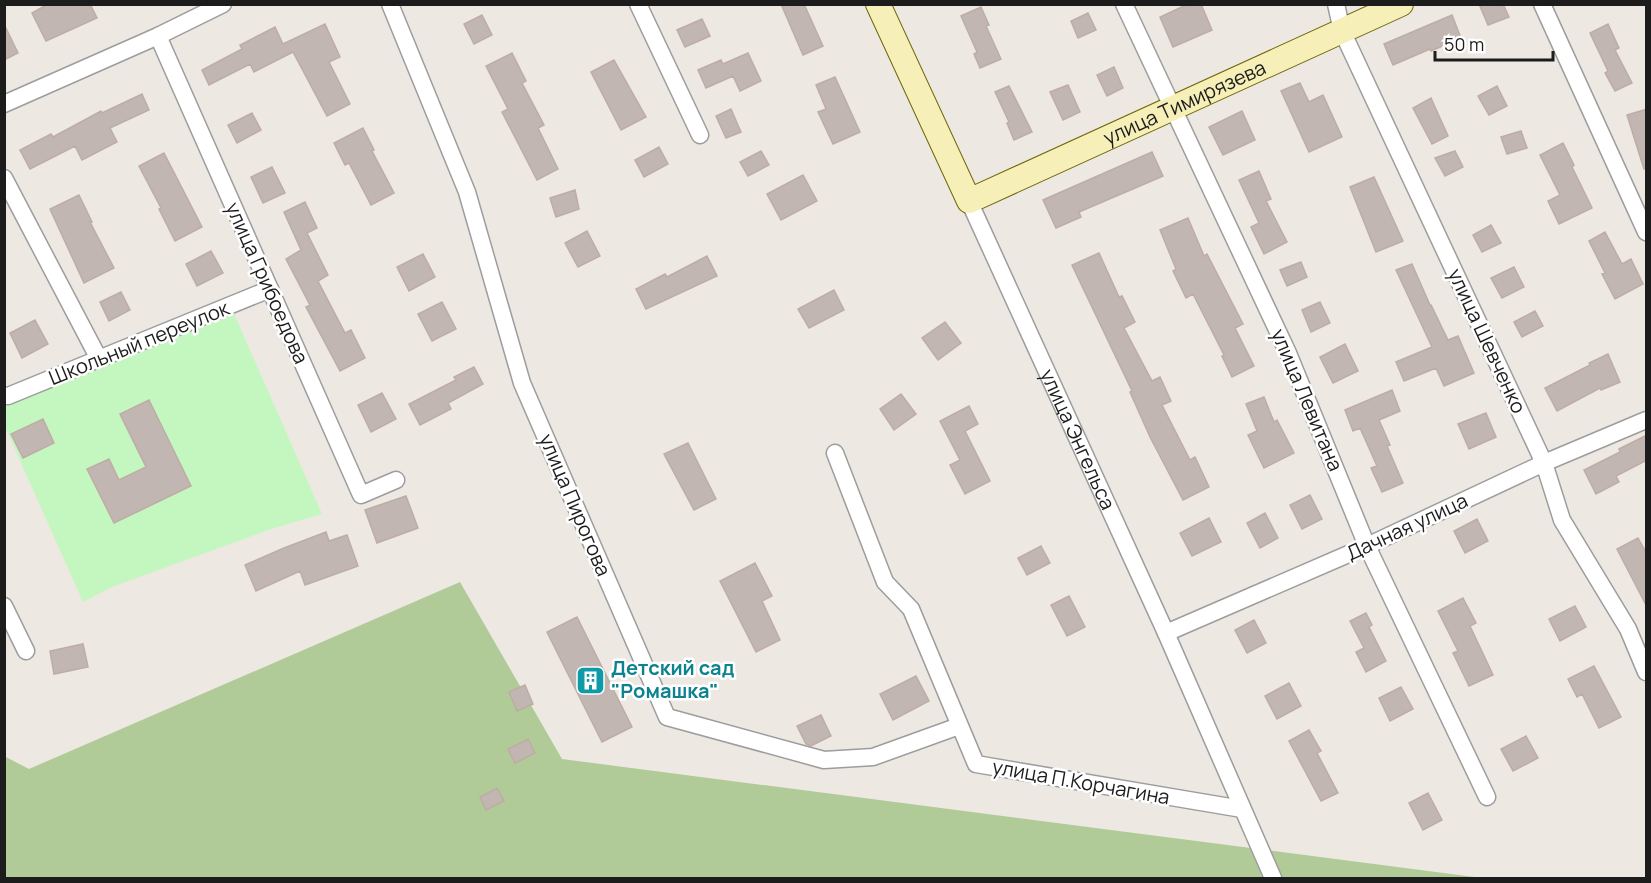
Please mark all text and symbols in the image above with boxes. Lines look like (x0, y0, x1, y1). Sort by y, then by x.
scale bar (1435, 24, 1554, 62)
text: 50 m (1444, 32, 1484, 56)
street label: улица Тимирязева (1099, 53, 1270, 151)
street label: улица Грибоедова (220, 198, 315, 368)
street label: улица Шевченко (1442, 264, 1533, 418)
street label: Школьный переулок (45, 294, 234, 391)
street label: улица Левитана (1265, 325, 1350, 475)
street label: улица Энгельса (1034, 365, 1122, 514)
street label: улица Пирогова (533, 430, 618, 580)
street label: Дачная улица (1342, 487, 1472, 567)
place label: Детский сад "Ромашка" (611, 654, 735, 704)
building icon: Детский сад "Ромашка" (574, 664, 606, 696)
street label: улица П.Корчагина (990, 753, 1172, 810)

